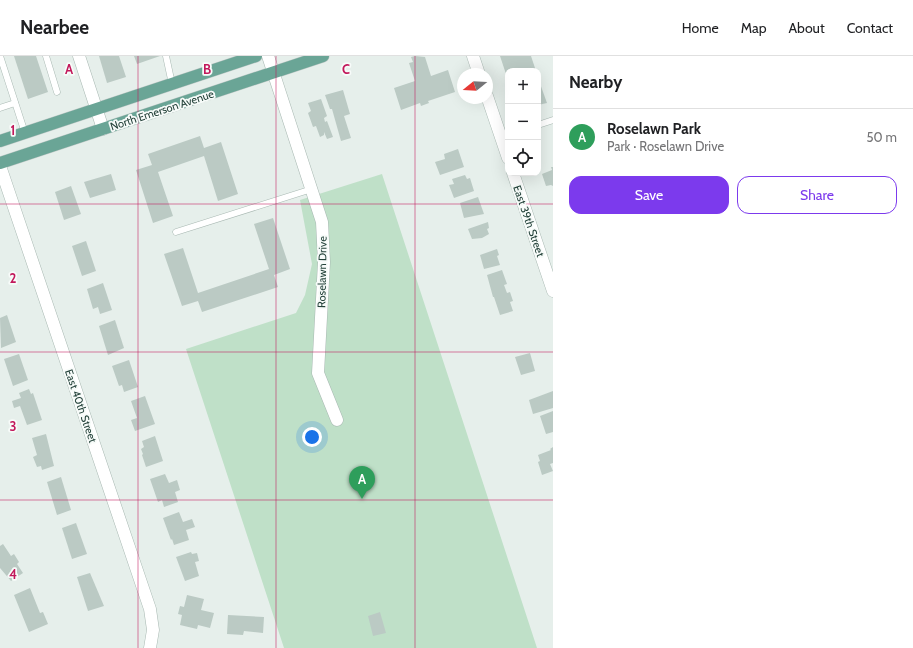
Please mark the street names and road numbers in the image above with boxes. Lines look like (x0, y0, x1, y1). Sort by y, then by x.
street label: North Emerson Avenue (108, 87, 216, 133)
street label: East 39th Street (510, 183, 548, 259)
street label: Roselawn Drive (314, 236, 330, 308)
street label: East 40th Street (62, 368, 100, 445)

